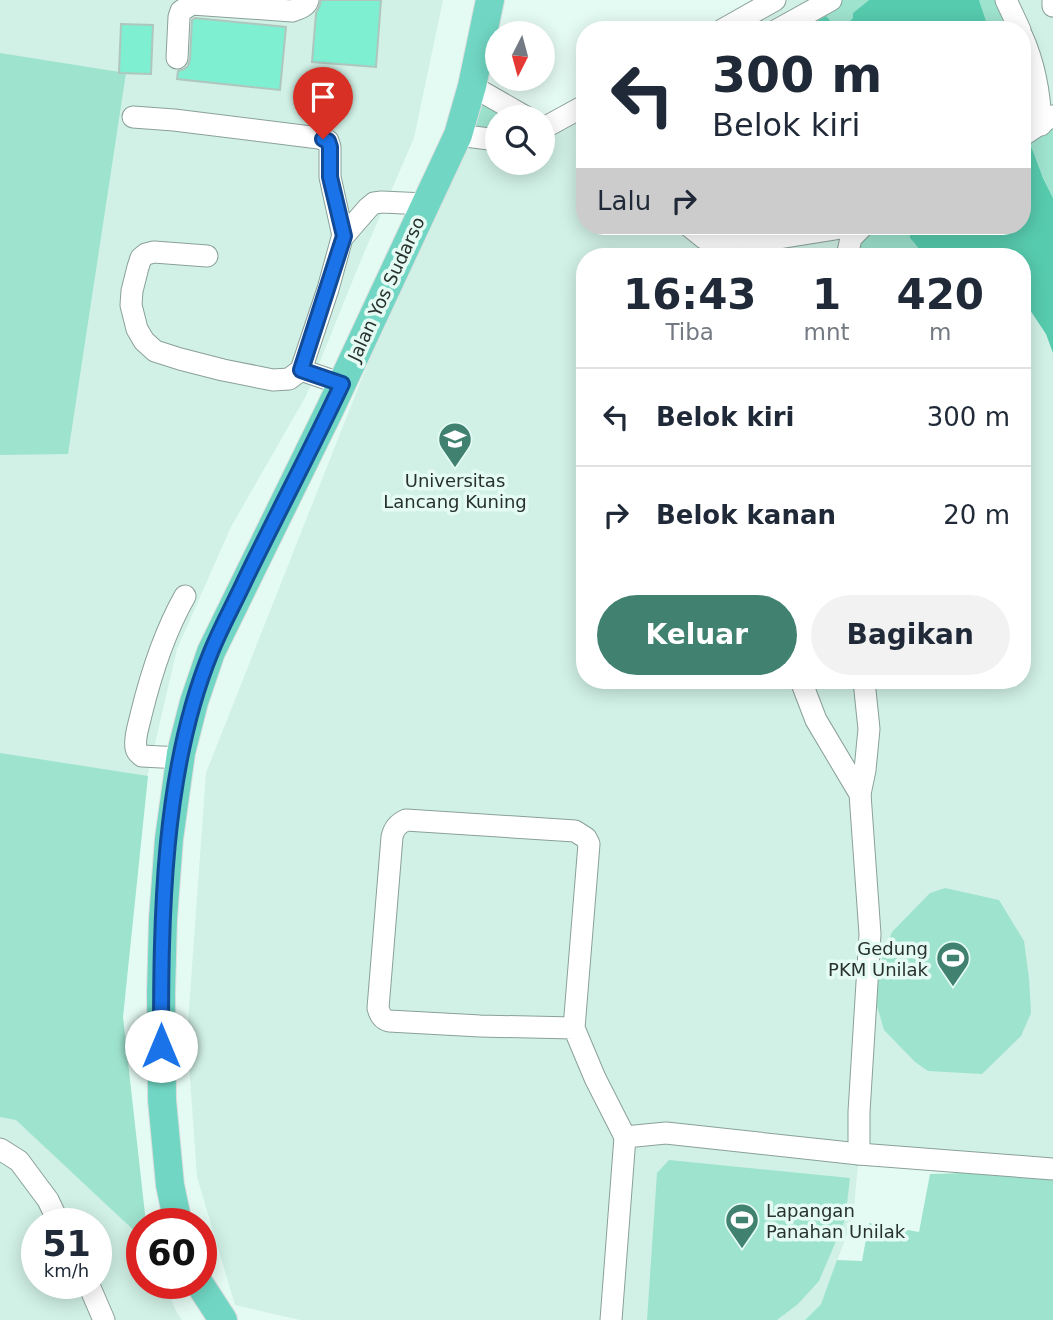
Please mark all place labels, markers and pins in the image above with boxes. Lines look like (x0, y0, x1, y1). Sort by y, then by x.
pin (293, 67, 353, 139)
school or university icon: Universitas Lancang Kuning (436, 420, 474, 469)
place label: Universitas Lancang Kuning (383, 470, 527, 512)
place label: Gedung PKM Unilak (828, 938, 929, 980)
sports icon: Gedung PKM Unilak (934, 939, 972, 988)
place label: Lapangan Panahan Unilak (766, 1200, 906, 1242)
sports icon: Lapangan Panahan Unilak (723, 1201, 761, 1250)

